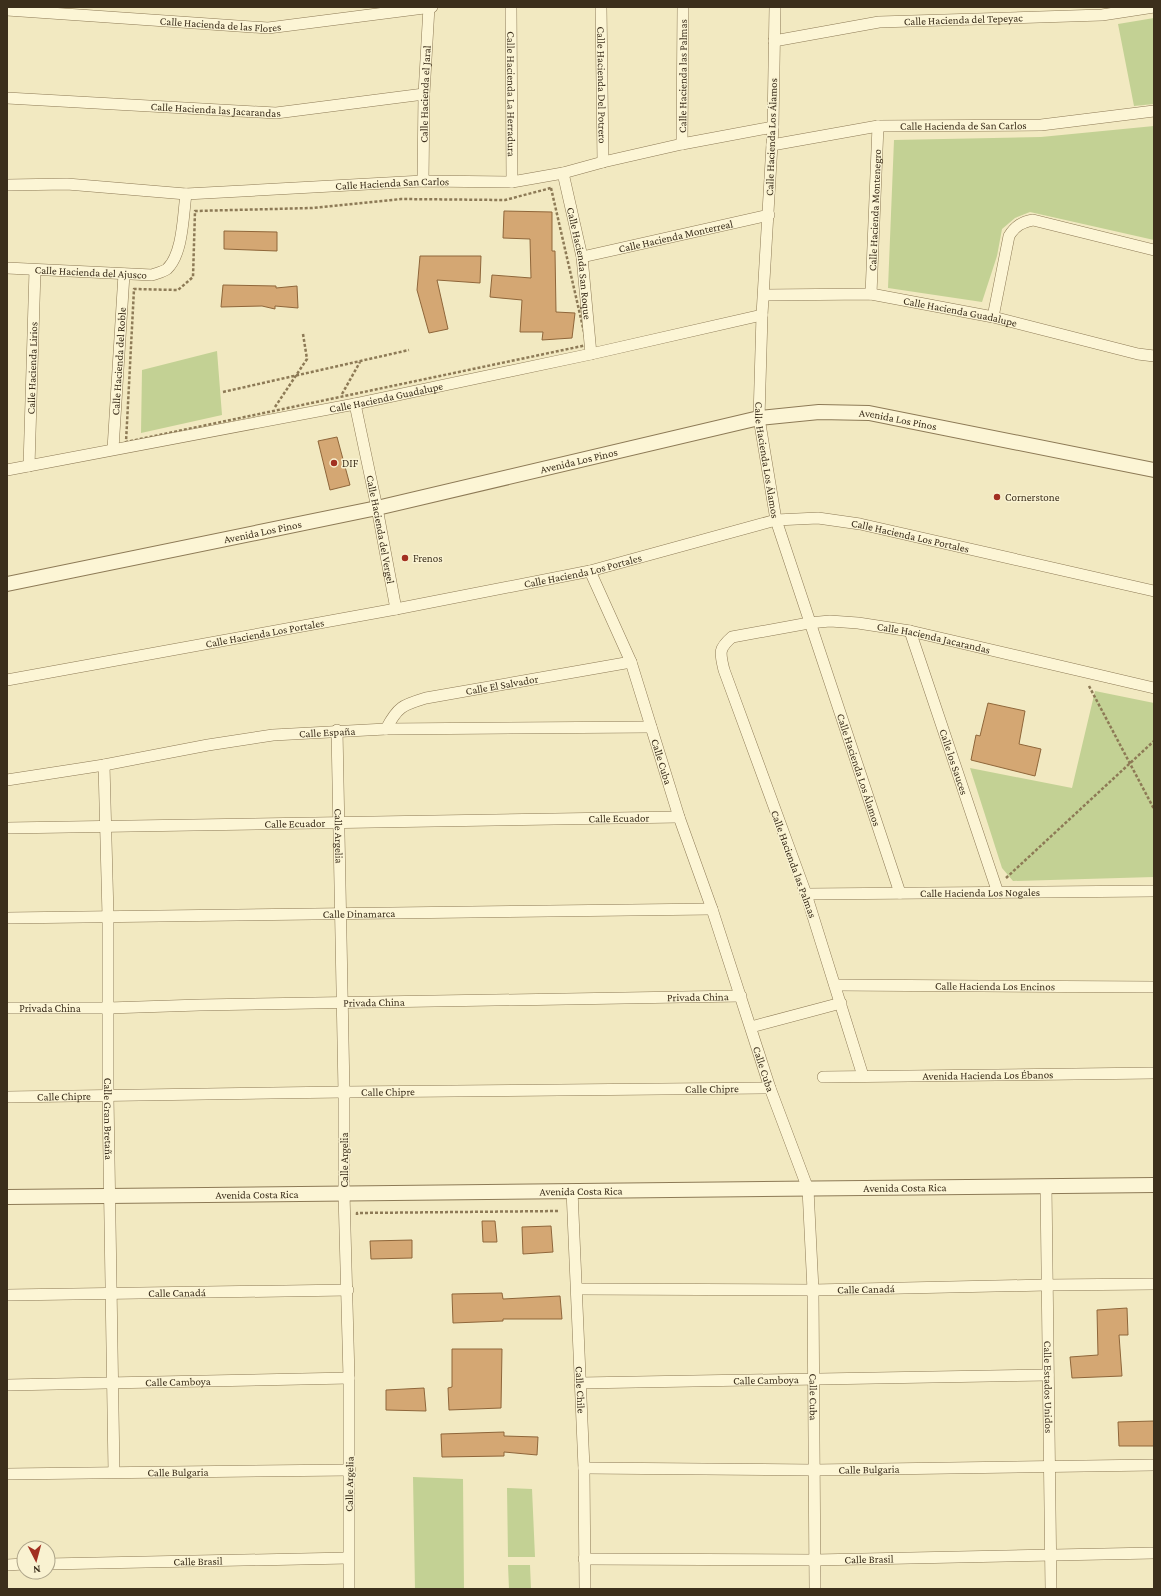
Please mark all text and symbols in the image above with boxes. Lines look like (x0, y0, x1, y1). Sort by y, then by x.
street label: Calle Hacienda del Tepeyac (904, 11, 1023, 27)
street label: Calle Hacienda de las Flores (159, 15, 282, 34)
street label: Calle Hacienda las Palmas (676, 19, 689, 133)
street label: Calle Hacienda Del Potrero (595, 26, 609, 144)
street label: Calle Hacienda La Herradura (505, 31, 518, 157)
street label: Calle Hacienda el Jaral (417, 45, 433, 143)
street label: Calle Hacienda Los Álamos (763, 78, 779, 196)
street label: Calle Hacienda las Jacarandas (150, 100, 281, 119)
street label: Calle Hacienda de San Carlos (900, 119, 1027, 132)
street label: Calle Hacienda Montenegro (866, 148, 884, 271)
street label: Calle Hacienda San Carlos (335, 175, 449, 192)
street label: Calle Hacienda San Roque (565, 206, 594, 320)
street label: Calle Hacienda Monterreal (617, 217, 734, 255)
street label: Calle Hacienda del Ajusco (34, 263, 148, 281)
street label: Calle Hacienda Guadalupe (902, 294, 1019, 329)
street label: Calle Hacienda del Roble (109, 307, 128, 416)
street label: Calle Hacienda Lirios (25, 322, 39, 415)
street label: Calle Hacienda Guadalupe (328, 379, 444, 415)
street label: Calle Hacienda Los Álamos (753, 401, 782, 519)
street label: Avenida Los Pinos (859, 407, 938, 432)
street label: Avenida Los Pinos (539, 446, 619, 475)
place label: DIF (342, 457, 359, 469)
marker: DIF (329, 458, 339, 468)
street label: Calle Hacienda del Vergel (364, 474, 397, 585)
place label: Cornerstone (1005, 491, 1060, 503)
marker: Cornerstone (992, 492, 1002, 502)
street label: Calle Hacienda Los Portales (851, 517, 970, 555)
street label: Avenida Los Pinos (223, 518, 303, 545)
street label: Calle Hacienda Los Portales (523, 551, 643, 590)
place label: Frenos (413, 552, 443, 564)
marker: Frenos (400, 553, 410, 563)
street label: Calle Hacienda Los Portales (204, 616, 325, 650)
street label: Calle Hacienda Jacarandas (876, 620, 992, 656)
street label: Calle El Salvador (465, 672, 539, 697)
street label: Calle Hacienda Los Álamos (835, 712, 883, 828)
street label: Calle España (299, 725, 356, 740)
street label: Calle los Sauces (937, 727, 971, 796)
street label: Calle Cuba (649, 737, 675, 786)
street label: Calle Argelia (332, 808, 346, 864)
street label: Calle Hacienda las Palmas (769, 809, 819, 919)
street label: Calle Ecuador (588, 811, 650, 824)
street label: Calle Ecuador (264, 817, 326, 830)
street label: Calle Hacienda Los Nogales (920, 886, 1040, 899)
street label: Calle Dinamarca (323, 907, 395, 920)
street label: Calle Hacienda Los Encinos (935, 980, 1055, 992)
street label: Privada China (667, 990, 729, 1003)
street label: Privada China (343, 996, 405, 1009)
street label: Privada China (19, 1002, 81, 1014)
street label: Calle Cuba (751, 1045, 777, 1094)
street label: Avenida Hacienda Los Ébanos (922, 1068, 1053, 1082)
street label: Calle Gran Bretaña (102, 1078, 115, 1160)
street label: Calle Chipre (685, 1082, 739, 1095)
street label: Calle Chipre (361, 1085, 415, 1098)
street label: Calle Chipre (37, 1090, 91, 1103)
street label: Calle Argelia (338, 1132, 351, 1188)
street label: Avenida Costa Rica (863, 1181, 947, 1194)
street label: Avenida Costa Rica (539, 1185, 623, 1197)
street label: Avenida Costa Rica (215, 1188, 299, 1201)
street label: Calle Canadá (837, 1282, 895, 1295)
street label: Calle Canadá (148, 1286, 206, 1299)
street label: Calle Estados Unidos (1042, 1341, 1055, 1433)
street label: Calle Chile (574, 1366, 588, 1414)
street label: Calle Camboya (733, 1373, 799, 1386)
street label: Calle Cuba (808, 1373, 820, 1421)
street label: Calle Camboya (145, 1375, 211, 1388)
street label: Calle Argelia (343, 1456, 356, 1512)
street label: Calle Bulgaria (838, 1463, 900, 1476)
street label: Calle Bulgaria (147, 1466, 209, 1479)
north arrow (16, 1540, 56, 1580)
street label: Calle Brasil (844, 1552, 894, 1565)
street label: Calle Brasil (173, 1555, 223, 1567)
text: N (32, 1564, 41, 1576)

